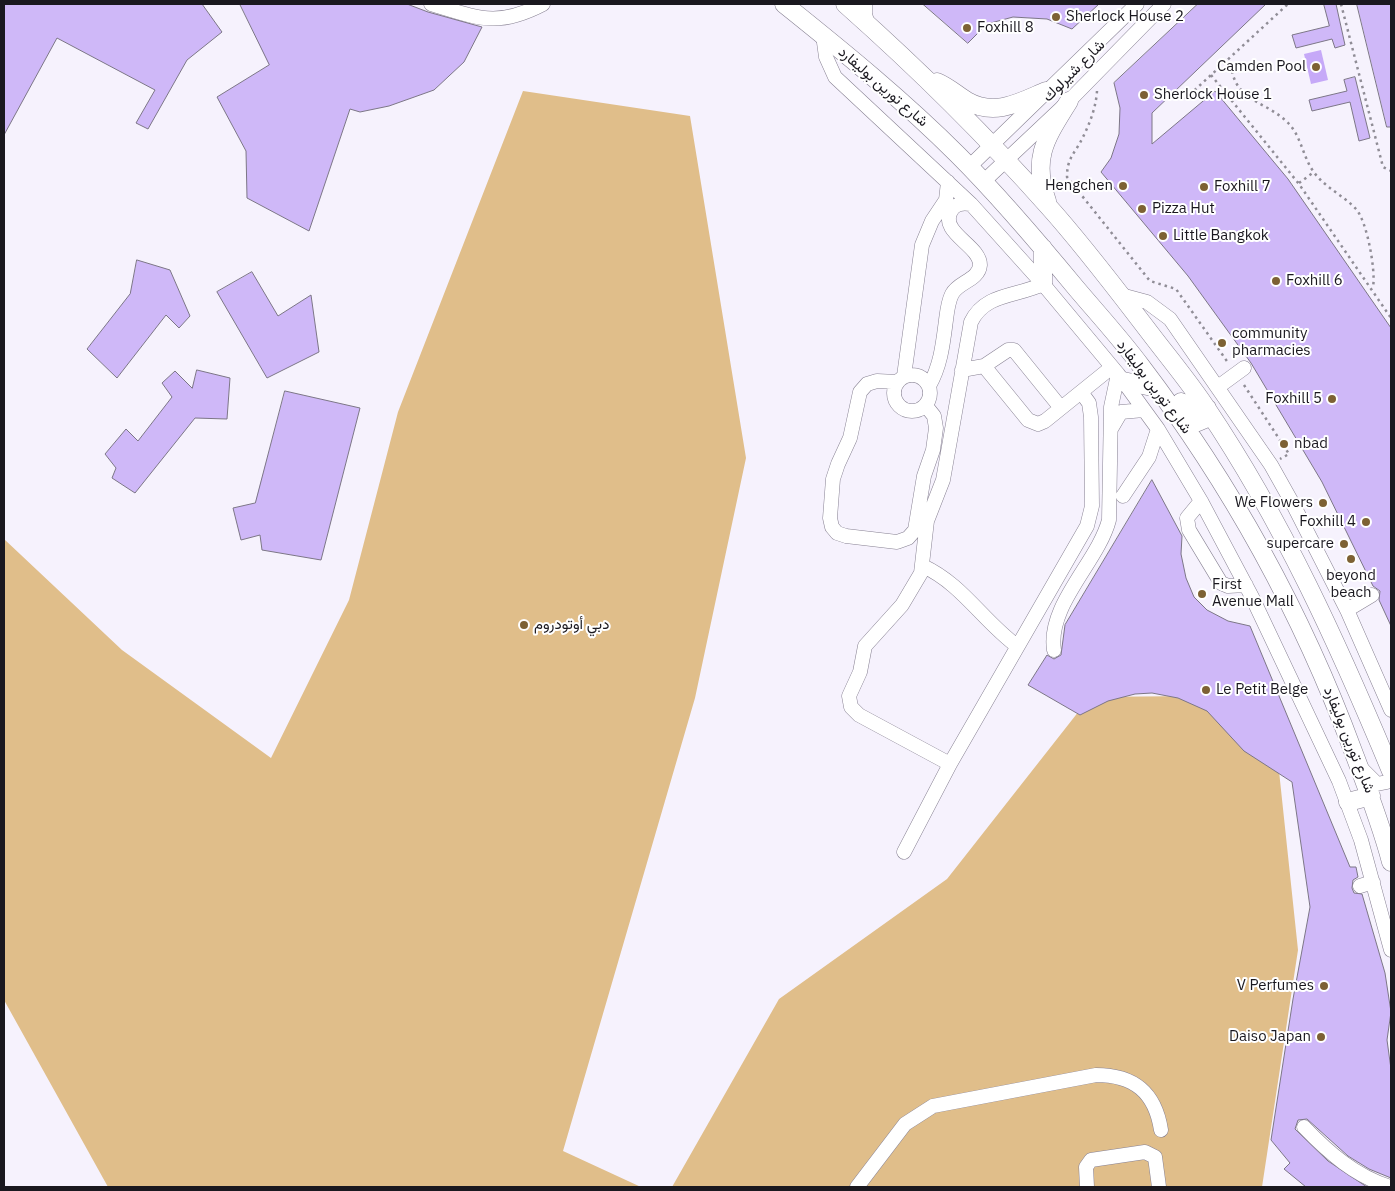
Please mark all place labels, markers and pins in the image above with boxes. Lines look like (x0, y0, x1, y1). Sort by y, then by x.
place label: Sherlock House 2 (1066, 8, 1184, 26)
marker: Sherlock House 2 (1050, 11, 1062, 23)
place label: Foxhill 8 (977, 19, 1034, 37)
marker: Foxhill 8 (961, 22, 973, 34)
place label: Camden Pool (1217, 58, 1306, 76)
marker: Camden Pool (1310, 61, 1322, 73)
place label: Sherlock House 1 (1154, 86, 1272, 104)
marker: Sherlock House 1 (1138, 89, 1150, 101)
place label: Hengchen (1045, 177, 1113, 195)
place label: Foxhill 7 (1214, 178, 1271, 196)
marker: Hengchen (1117, 180, 1129, 192)
marker: Foxhill 7 (1198, 181, 1210, 193)
place label: Pizza Hut (1152, 200, 1215, 218)
marker: Pizza Hut (1136, 203, 1148, 215)
place label: Little Bangkok (1173, 227, 1269, 245)
marker: Little Bangkok (1157, 230, 1169, 242)
place label: Foxhill 6 (1286, 272, 1343, 290)
marker: Foxhill 6 (1270, 275, 1282, 287)
place label: community pharmacies (1232, 325, 1311, 360)
marker: community pharmacies (1216, 337, 1228, 349)
place label: Foxhill 5 (1265, 390, 1322, 408)
marker: Foxhill 5 (1326, 393, 1338, 405)
place label: nbad (1294, 435, 1328, 453)
marker: nbad (1278, 438, 1290, 450)
place label: We Flowers (1235, 494, 1313, 512)
marker: We Flowers (1317, 497, 1329, 509)
place label: Foxhill 4 (1299, 513, 1356, 531)
marker: Foxhill 4 (1360, 516, 1372, 528)
place label: supercare (1267, 535, 1334, 553)
marker: supercare (1338, 538, 1350, 550)
marker: beyond beach (1345, 553, 1357, 565)
place label: beyond beach (1326, 567, 1376, 602)
place label: First Avenue Mall (1212, 576, 1294, 611)
marker: First Avenue Mall (1196, 588, 1208, 600)
place label: دبي أوتودروم (534, 616, 609, 634)
marker: دبي أوتودروم (518, 619, 530, 631)
place label: Le Petit Belge (1216, 681, 1308, 699)
marker: Le Petit Belge (1200, 684, 1212, 696)
place label: V Perfumes (1237, 977, 1314, 995)
marker: V Perfumes (1318, 980, 1330, 992)
place label: Daiso Japan (1229, 1028, 1311, 1046)
marker: Daiso Japan (1315, 1031, 1327, 1043)

